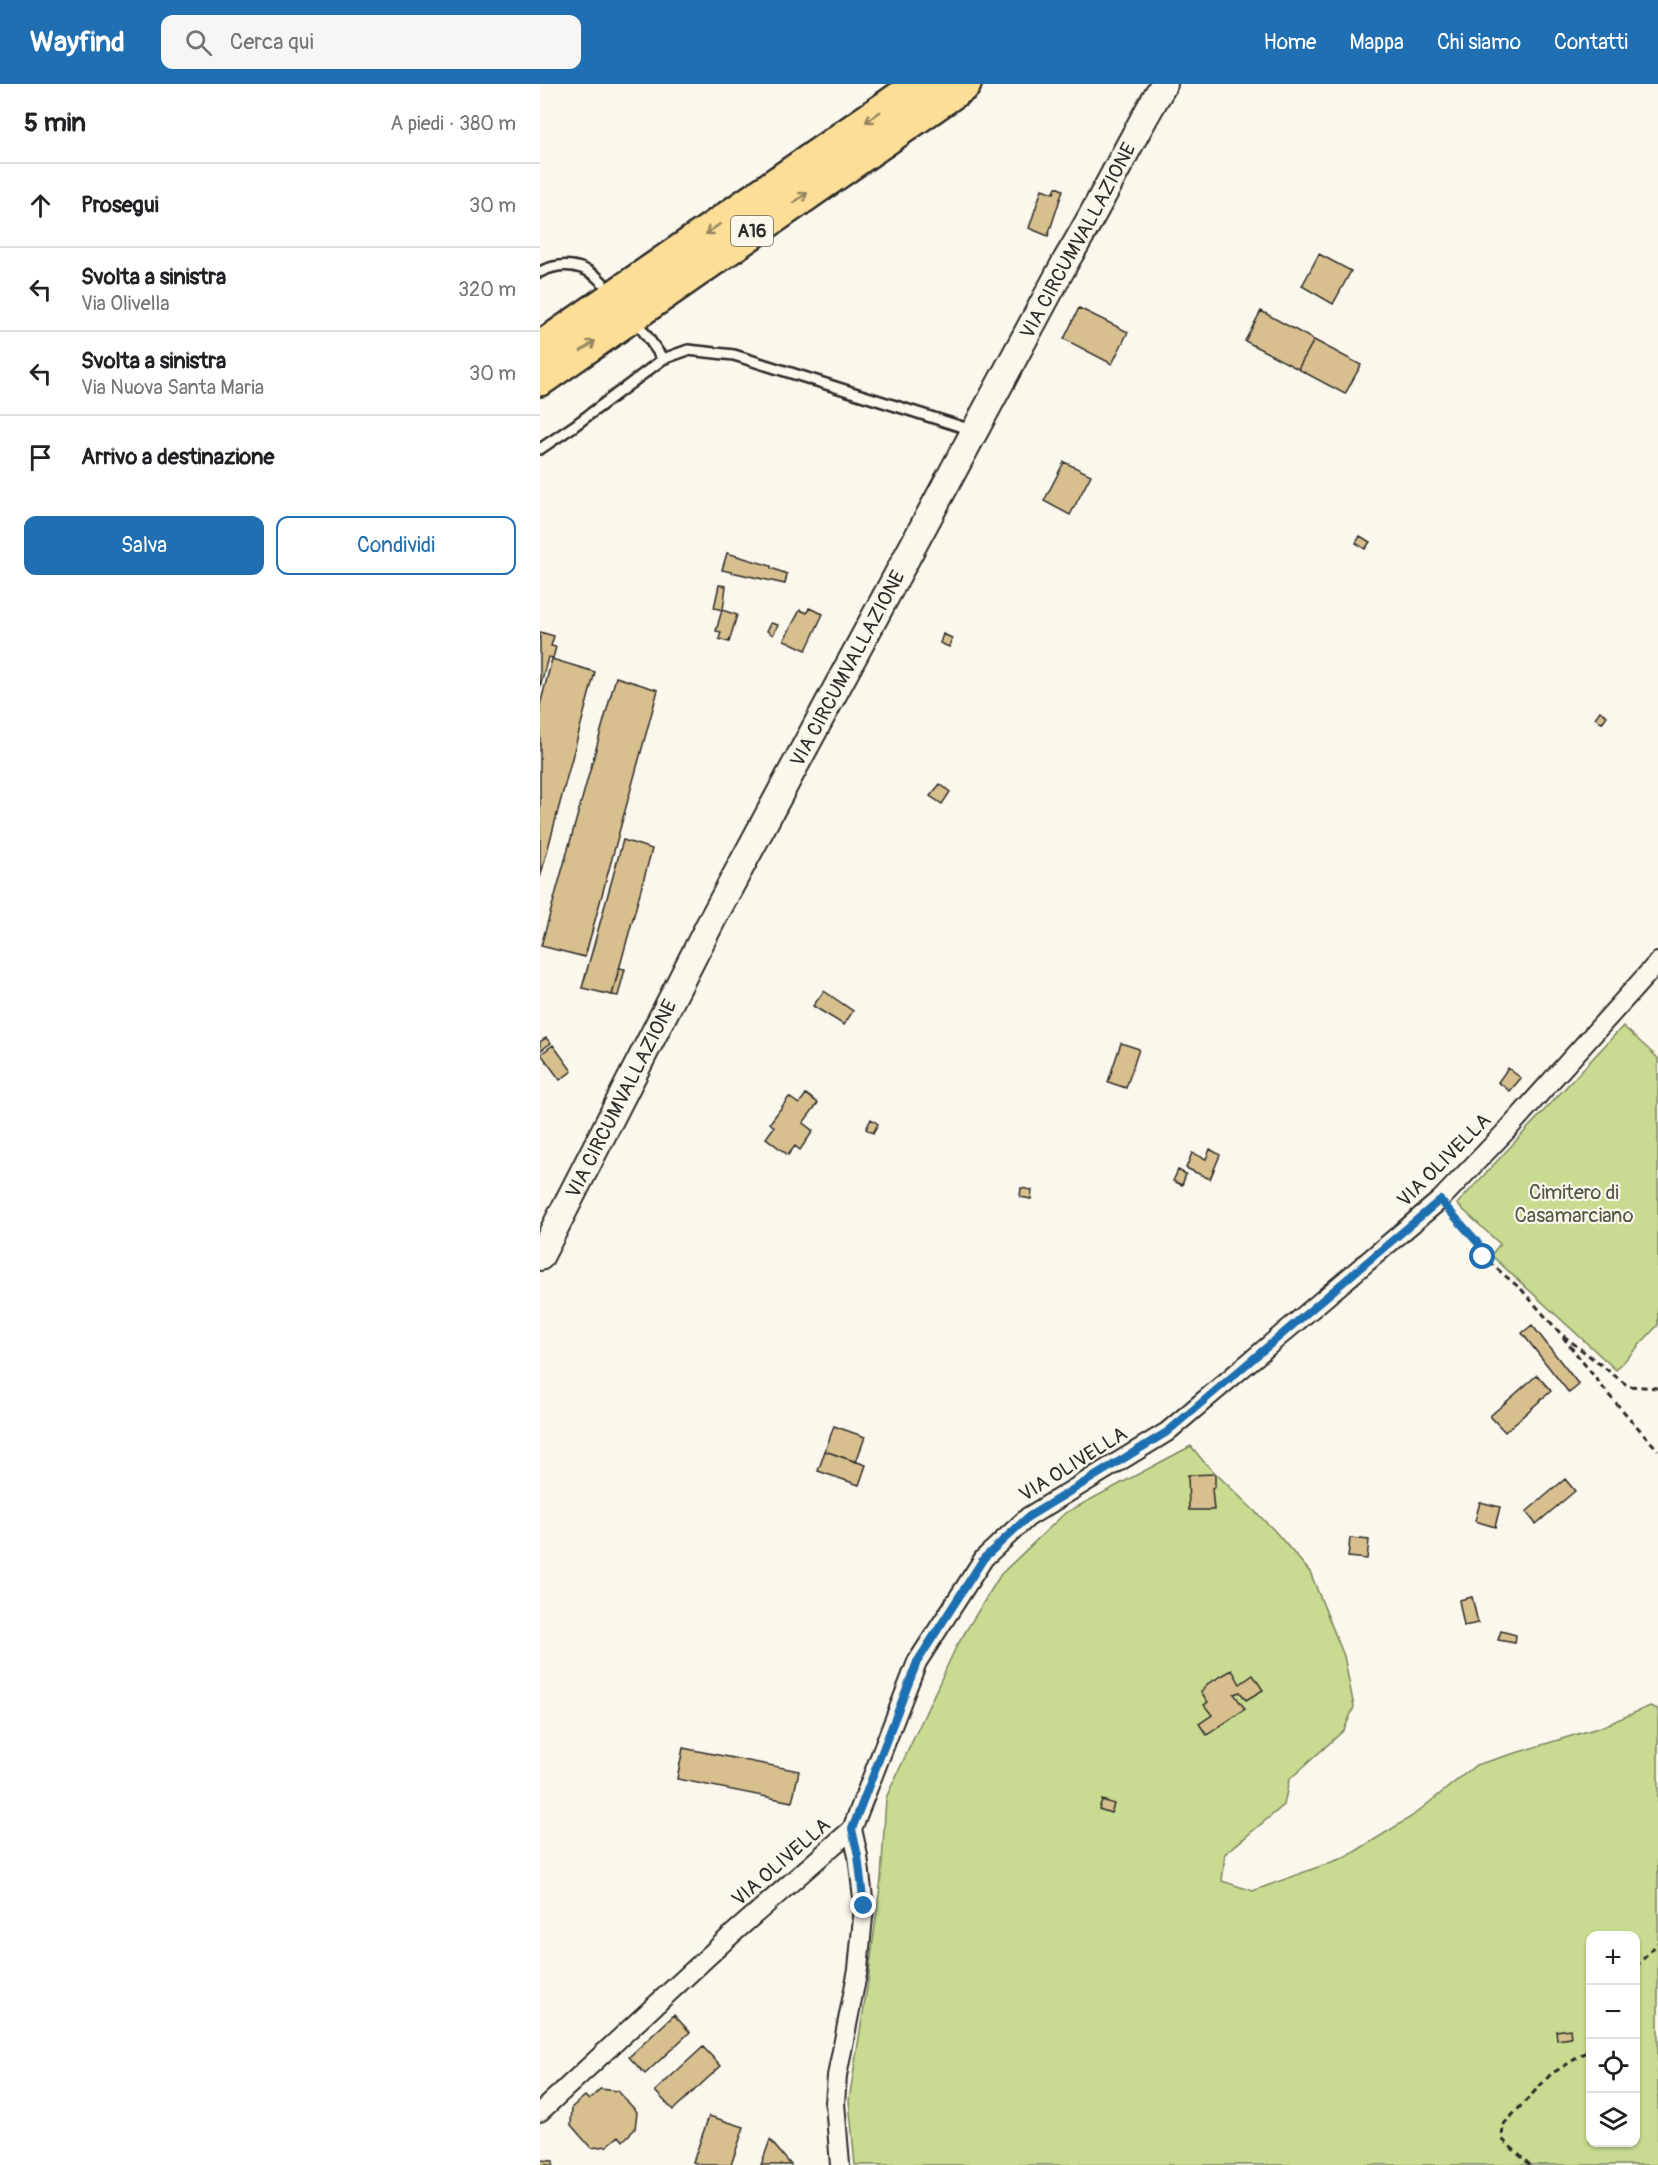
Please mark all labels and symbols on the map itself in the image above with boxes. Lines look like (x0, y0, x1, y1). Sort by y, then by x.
one-way arrow (865, 111, 881, 123)
street label: VIA CIRCUMVALLAZIONE (1014, 138, 1141, 343)
one-way arrow (791, 192, 807, 204)
road number: A16 (731, 216, 773, 246)
one-way arrow (705, 223, 721, 235)
one-way arrow (579, 340, 596, 352)
street label: VIA CIRCUMVALLAZIONE (784, 566, 910, 771)
street label: VIA CIRCUMVALLAZIONE (560, 995, 682, 1202)
street label: VIA OLIVELLA (1392, 1108, 1496, 1212)
park label: Cimitero di Casamarciano (1515, 1180, 1634, 1228)
route start (1469, 1243, 1495, 1269)
street label: VIA OLIVELLA (1014, 1421, 1132, 1507)
street label: VIA OLIVELLA (727, 1812, 835, 1912)
route end (850, 1892, 876, 1918)

